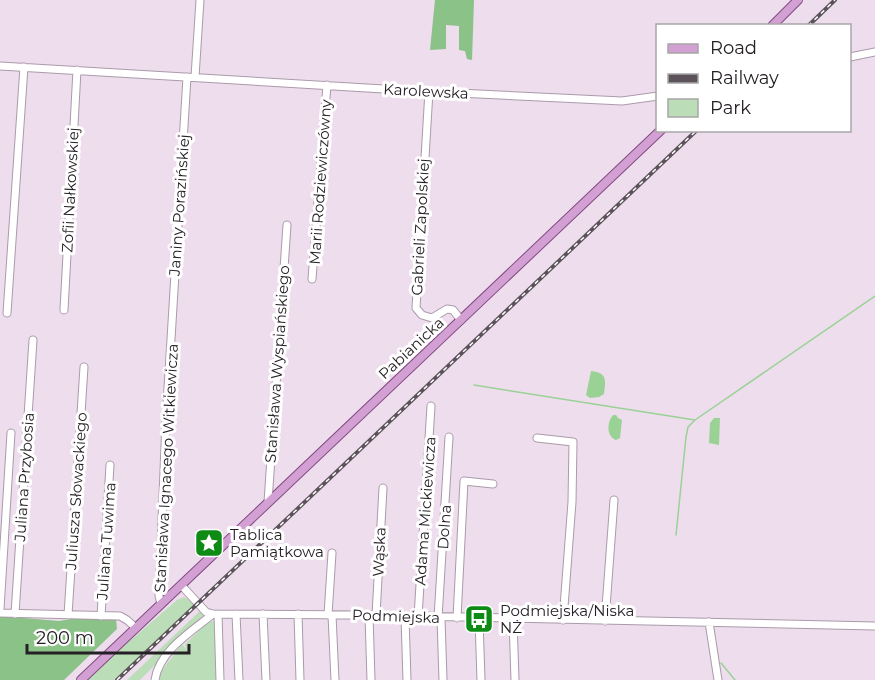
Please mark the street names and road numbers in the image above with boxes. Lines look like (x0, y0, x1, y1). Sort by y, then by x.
street label: Karolewska (383, 79, 469, 103)
street label: Marii Rodziewiczówny (305, 98, 335, 265)
street label: Zofii Nałkowskiej (57, 127, 83, 253)
street label: Janiny Porazińskiej (165, 134, 193, 277)
street label: Gabrieli Zapolskiej (407, 158, 433, 296)
street label: Stanisława Wyspiańskiego (261, 264, 293, 464)
street label: Pabianicka (374, 313, 448, 383)
street label: Stanisława Ignacego Witkiewicza (150, 343, 182, 593)
street label: Juliana Przybosia (10, 412, 38, 543)
street label: Juliusza Słowackiego (61, 412, 91, 571)
street label: Adama Mickiewicza (410, 436, 440, 586)
street label: Juliana Tuwima (92, 482, 120, 601)
street label: Dolna (433, 504, 455, 550)
street label: Wąska (368, 527, 390, 577)
street label: Podmiejska (352, 605, 440, 627)

